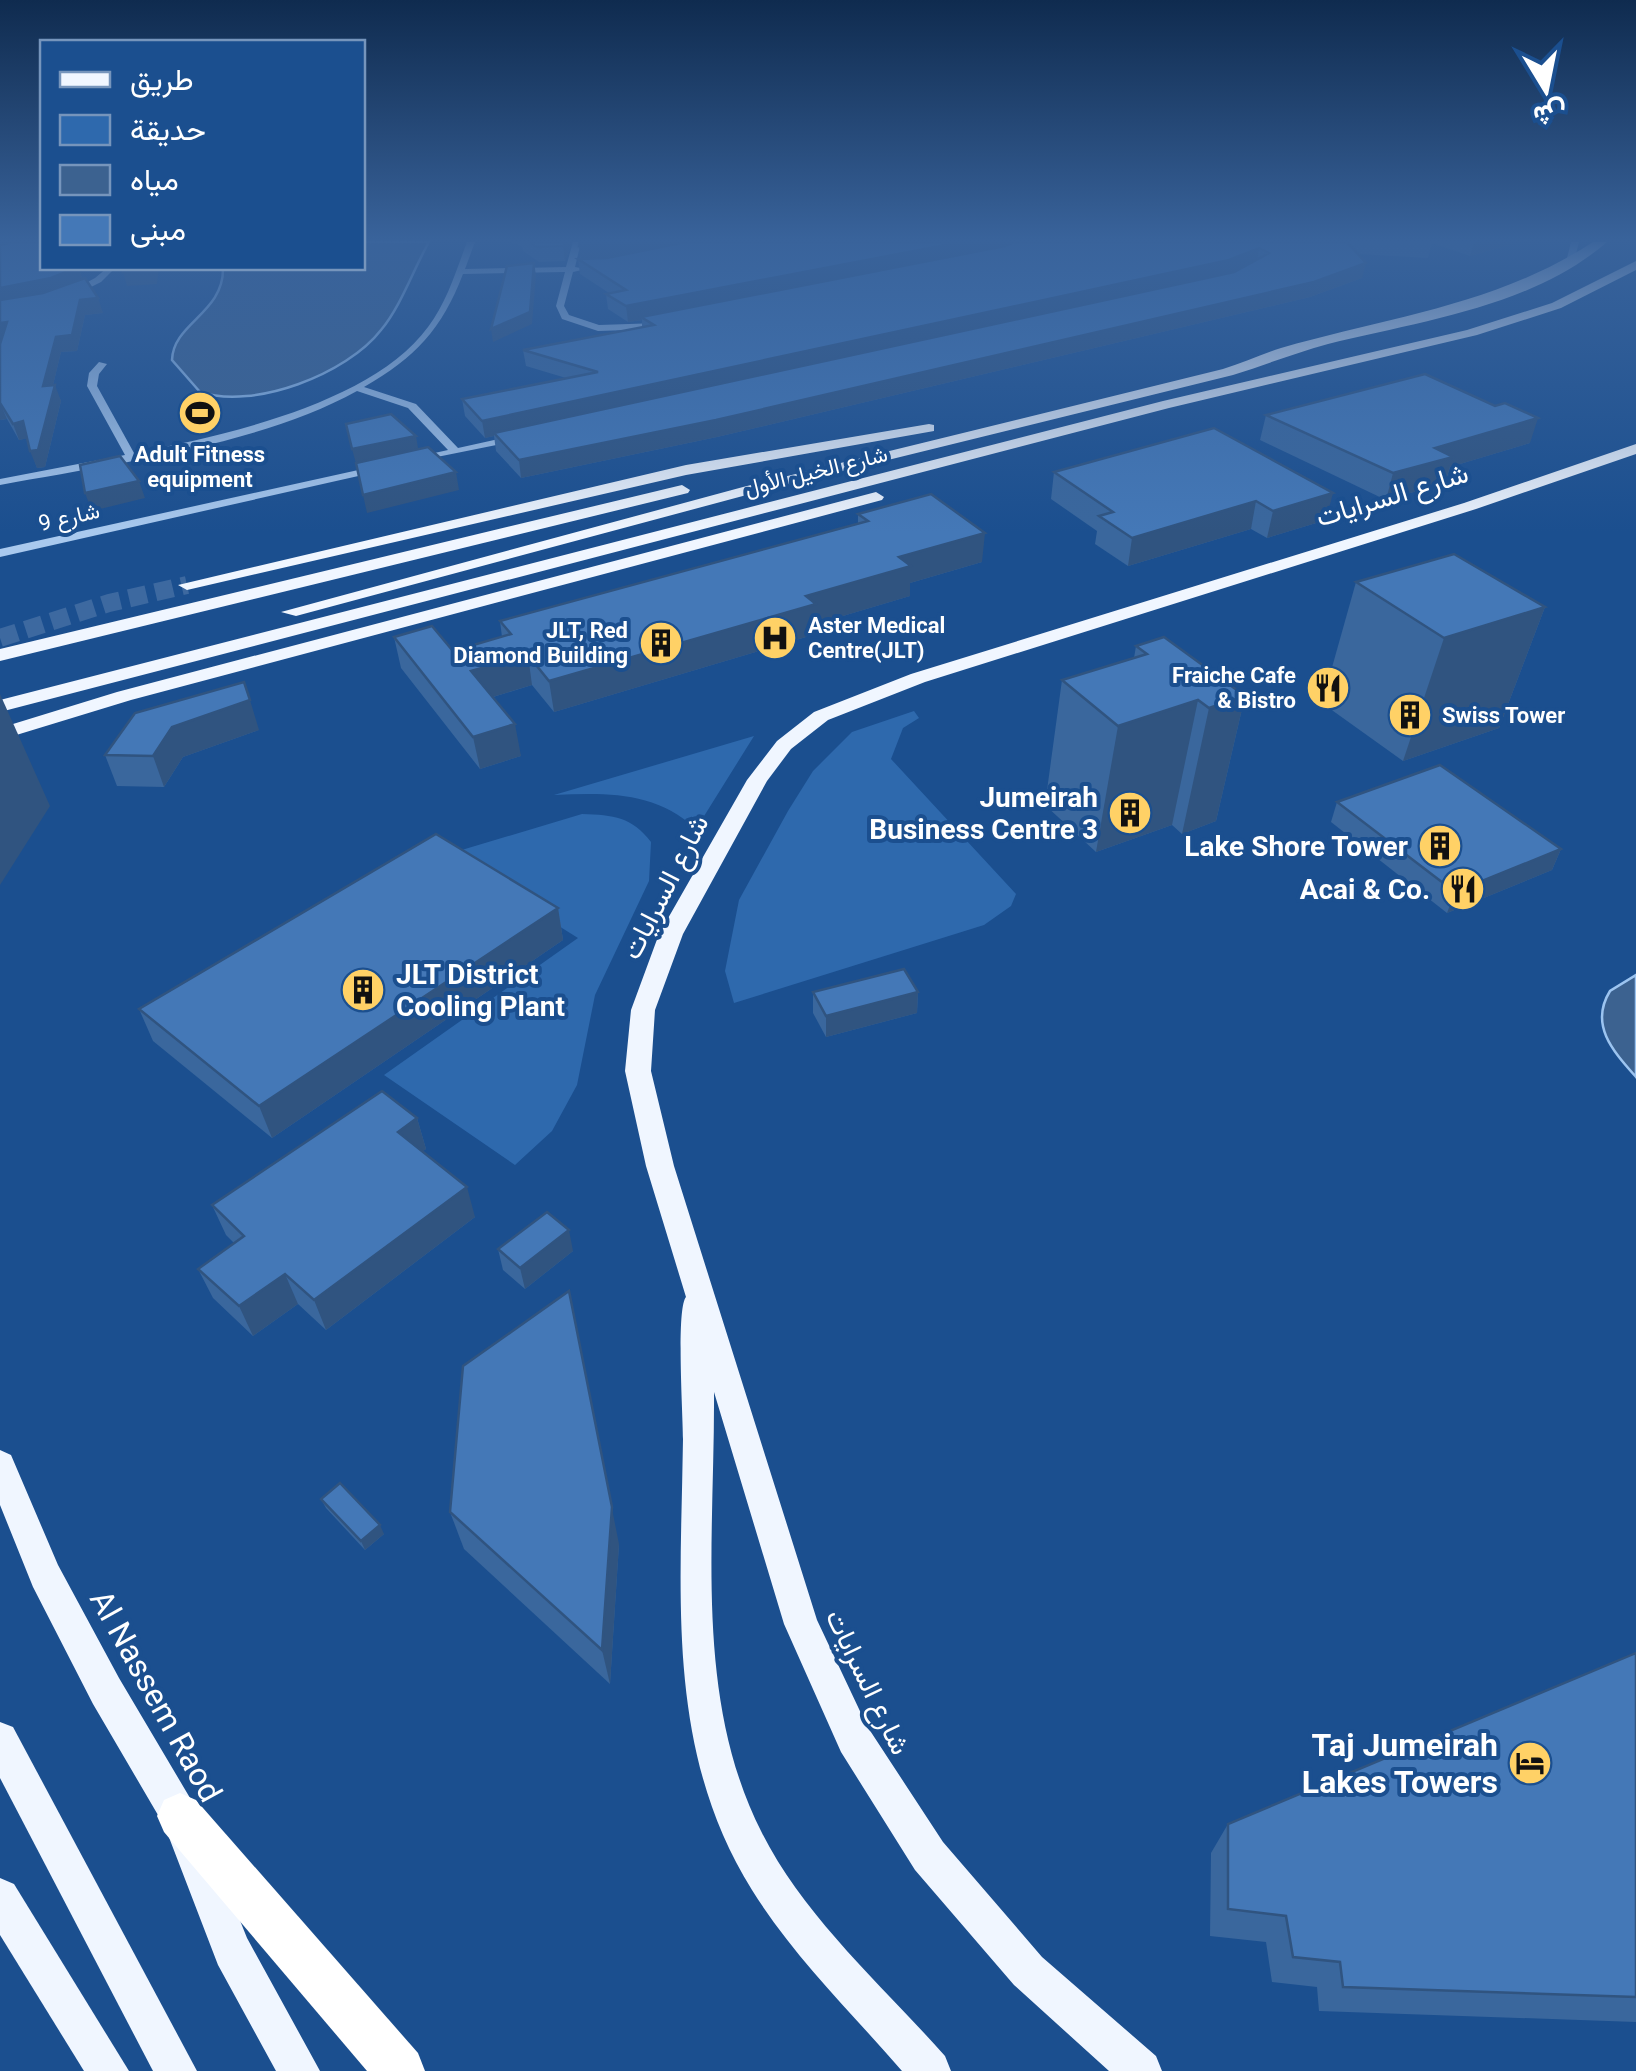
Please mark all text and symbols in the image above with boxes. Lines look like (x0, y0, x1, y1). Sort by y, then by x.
legend (40, 40, 365, 270)
north arrow (1496, 40, 1596, 140)
text: طريق (130, 62, 194, 98)
text: ش (1531, 95, 1570, 133)
text: حديقة (130, 112, 206, 147)
text: مياه (130, 162, 179, 197)
text: مبنى (130, 212, 186, 248)
sports icon: Adult Fitness equipment (177, 390, 223, 436)
street label: شارع الخيل الأول (742, 441, 891, 503)
place label: Adult Fitness equipment (135, 442, 265, 492)
street label: شارع السرايات (1312, 456, 1473, 536)
street label: شارع 9 (36, 498, 103, 538)
place label: Aster Medical Centre(JLT) (808, 613, 945, 663)
hospital icon: Aster Medical Centre(JLT) (752, 615, 798, 661)
place label: JLT, Red Diamond Building (453, 618, 628, 668)
building icon: JLT, Red Diamond Building (638, 620, 684, 666)
place label: Fraiche Cafe & Bistro (1172, 663, 1296, 713)
restaurant icon: Fraiche Cafe & Bistro (1305, 665, 1351, 711)
building icon: Swiss Tower (1387, 692, 1433, 738)
place label: Swiss Tower (1442, 703, 1565, 728)
place label: Jumeirah Business Centre 3 (869, 781, 1098, 846)
building icon: Jumeirah Business Centre 3 (1107, 790, 1153, 836)
street label: شارع السرايات (615, 809, 717, 966)
building icon: Lake Shore Tower (1417, 823, 1463, 869)
place label: Lake Shore Tower (1184, 830, 1408, 863)
restaurant icon: Acai & Co. (1440, 866, 1486, 912)
place label: Acai & Co. (1300, 873, 1430, 906)
place label: JLT District Cooling Plant (396, 958, 565, 1023)
building icon: JLT District Cooling Plant (340, 967, 386, 1013)
street label: Al Nassem Raod (82, 1583, 230, 1809)
street label: شارع السرايات (817, 1604, 917, 1761)
place label: Taj Jumeirah Lakes Towers (1302, 1726, 1498, 1801)
hotel icon: Taj Jumeirah Lakes Towers (1507, 1740, 1553, 1786)

